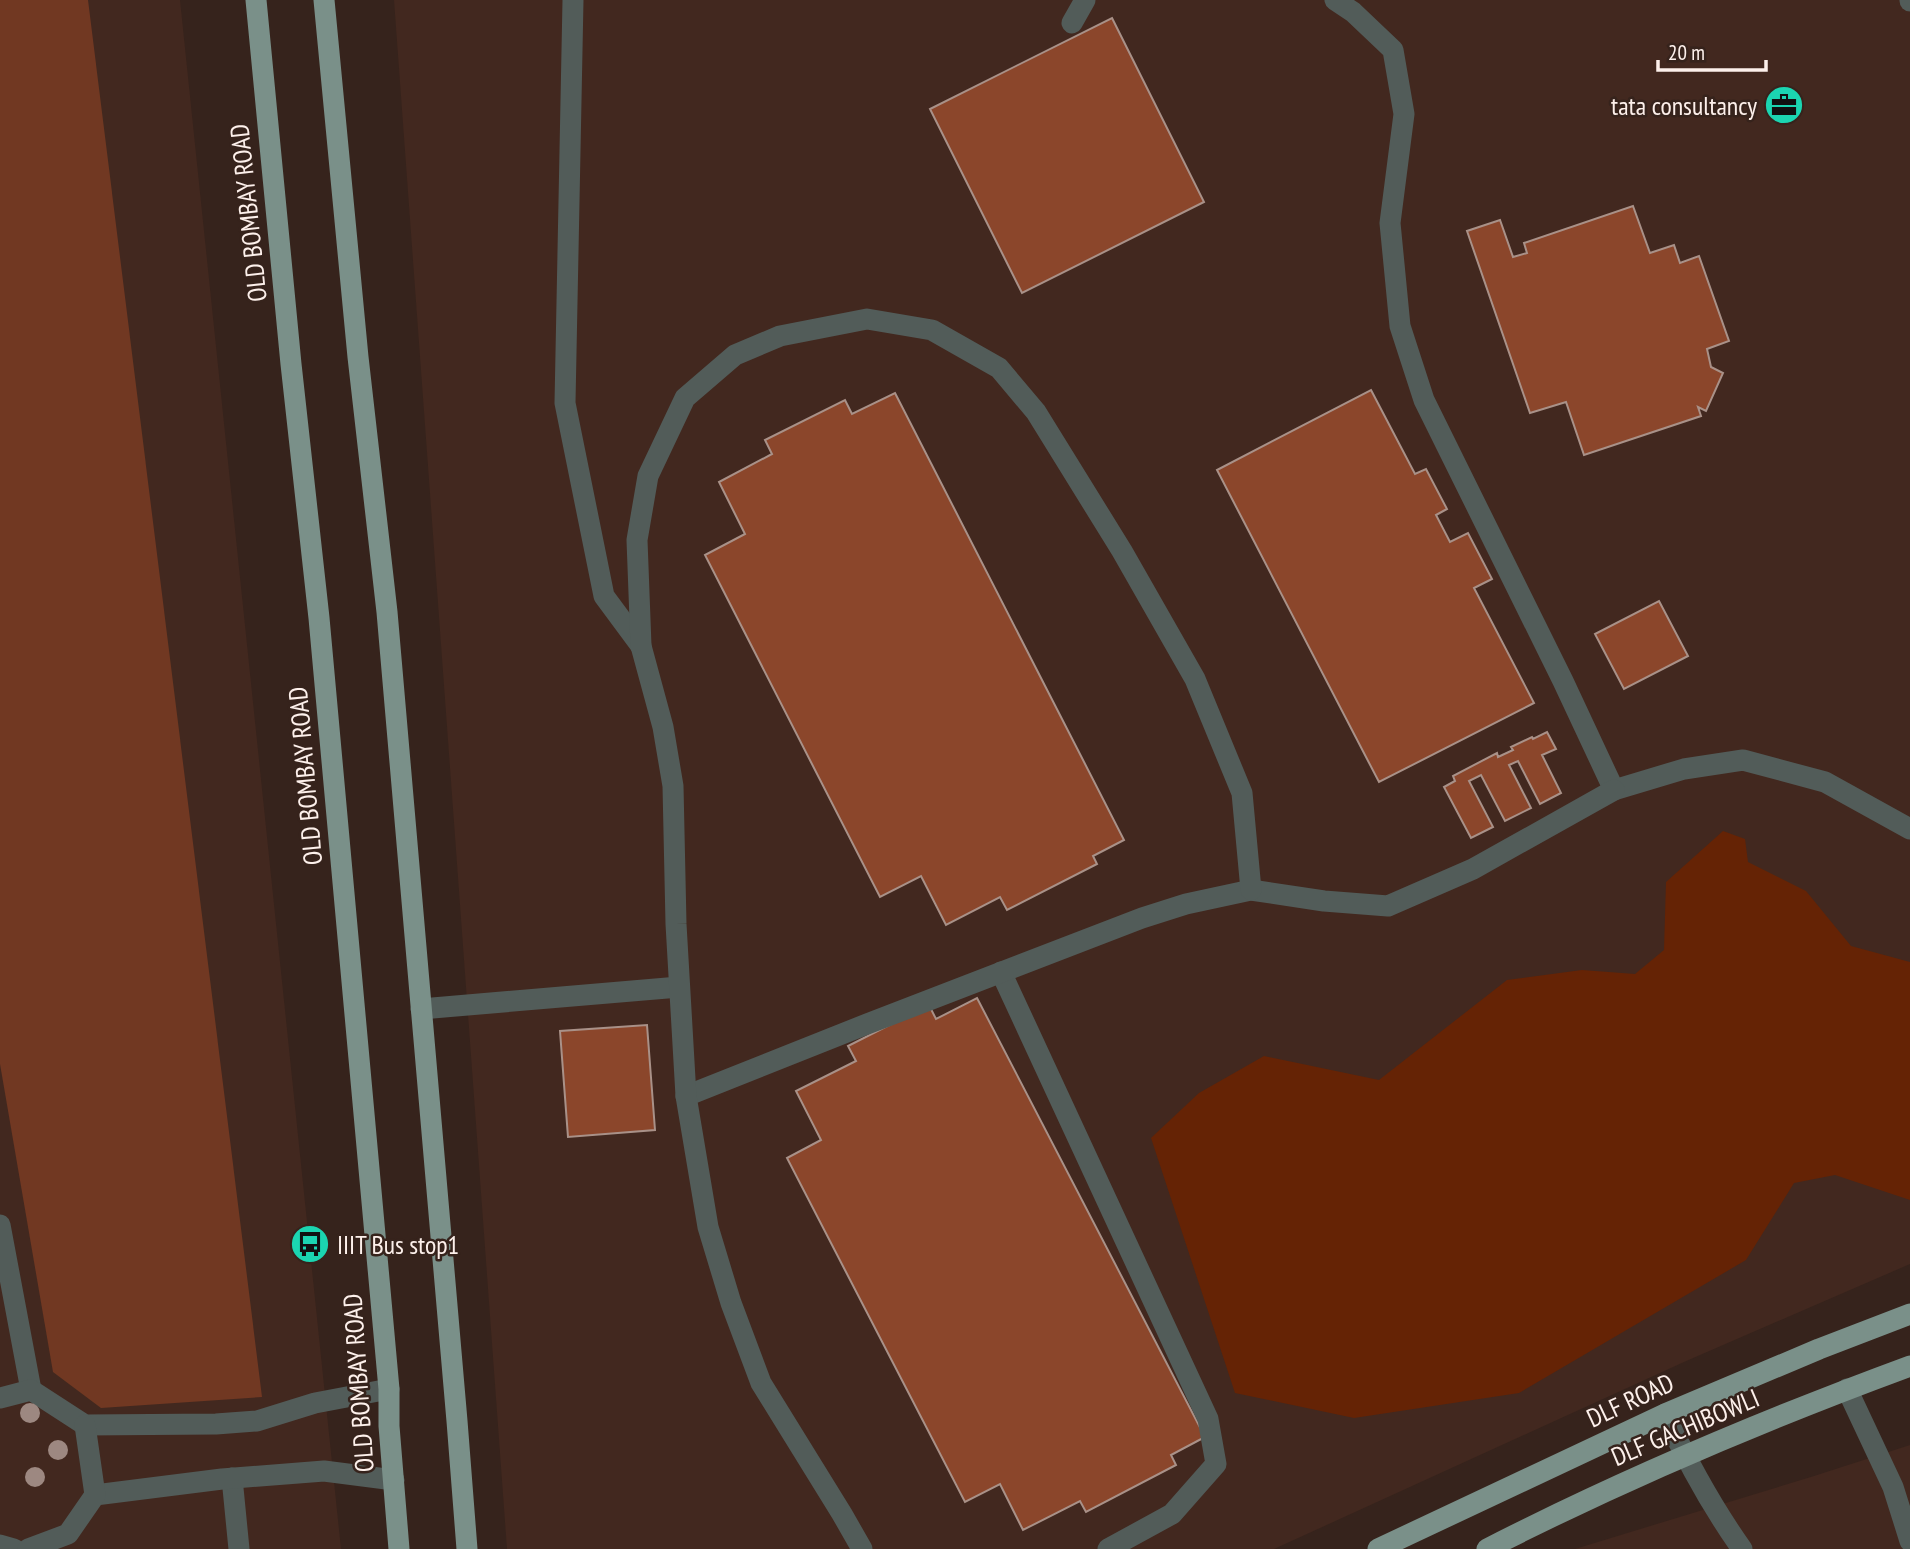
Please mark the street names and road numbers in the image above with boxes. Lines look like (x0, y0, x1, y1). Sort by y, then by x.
street label: OLD BOMBAY ROAD (222, 122, 274, 304)
street label: OLD BOMBAY ROAD (281, 686, 329, 866)
street label: OLD BOMBAY ROAD (335, 1293, 381, 1473)
street label: DLF ROAD (1581, 1366, 1679, 1434)
street label: DLF GACHIBOWLI (1606, 1381, 1764, 1473)

